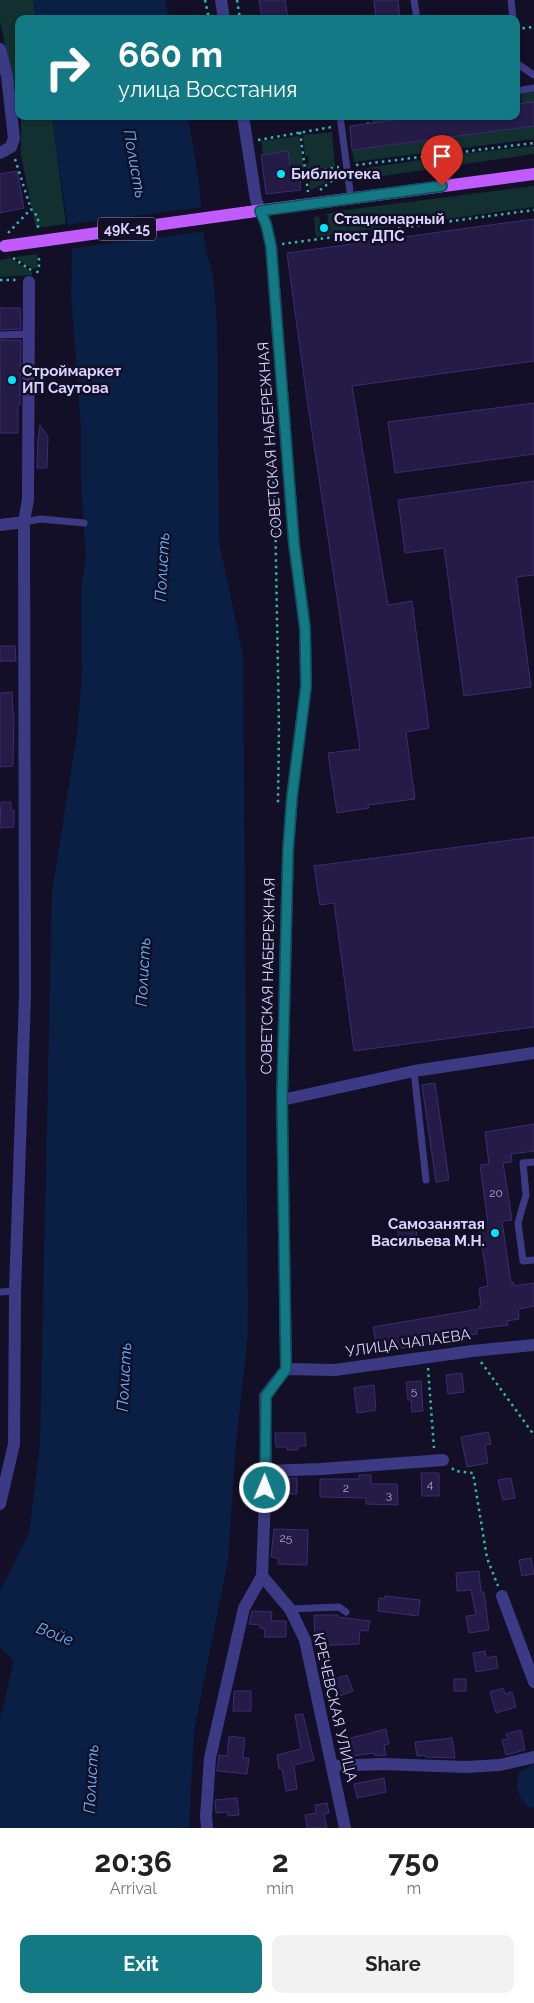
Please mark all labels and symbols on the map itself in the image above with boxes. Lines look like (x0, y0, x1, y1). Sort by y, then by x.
water label: Полисть (120, 128, 150, 200)
pin (421, 135, 463, 186)
place label: Библиотека (291, 165, 381, 183)
marker: Библиотека (275, 168, 287, 180)
place label: Стационарный пост ДПС (334, 210, 445, 245)
road number: 49К-15 (98, 218, 156, 240)
marker: Стационарный пост ДПС (318, 222, 330, 234)
street label: СОВЕТСКАЯ НАБЕРЕЖНАЯ (254, 341, 286, 539)
place label: Строймаркет ИП Саутова (22, 362, 122, 397)
marker: Строймаркет ИП Саутова (6, 374, 18, 386)
water label: Полисть (151, 532, 173, 602)
street label: СОВЕТСКАЯ НАБЕРЕЖНАЯ (257, 877, 279, 1075)
water label: Полисть (132, 937, 154, 1007)
house number: 20 (489, 1186, 503, 1200)
place label: Самозанятая Васильева М.Н. (371, 1215, 485, 1250)
marker: Самозанятая Васильева М.Н. (489, 1227, 501, 1239)
street label: УЛИЦА ЧАПАЕВА (344, 1325, 472, 1361)
water label: Полисть (113, 1342, 135, 1412)
house number: 5 (411, 1384, 418, 1398)
position arrow (238, 1461, 290, 1513)
house number: 4 (427, 1477, 434, 1491)
house number: 2 (343, 1481, 349, 1495)
house number: 3 (386, 1488, 392, 1502)
house number: 25 (280, 1531, 293, 1545)
water label: Войе (34, 1618, 76, 1650)
street label: КРЕЧЕВСКАЯ УЛИЦА (309, 1631, 361, 1783)
water label: Полисть (80, 1744, 102, 1814)

